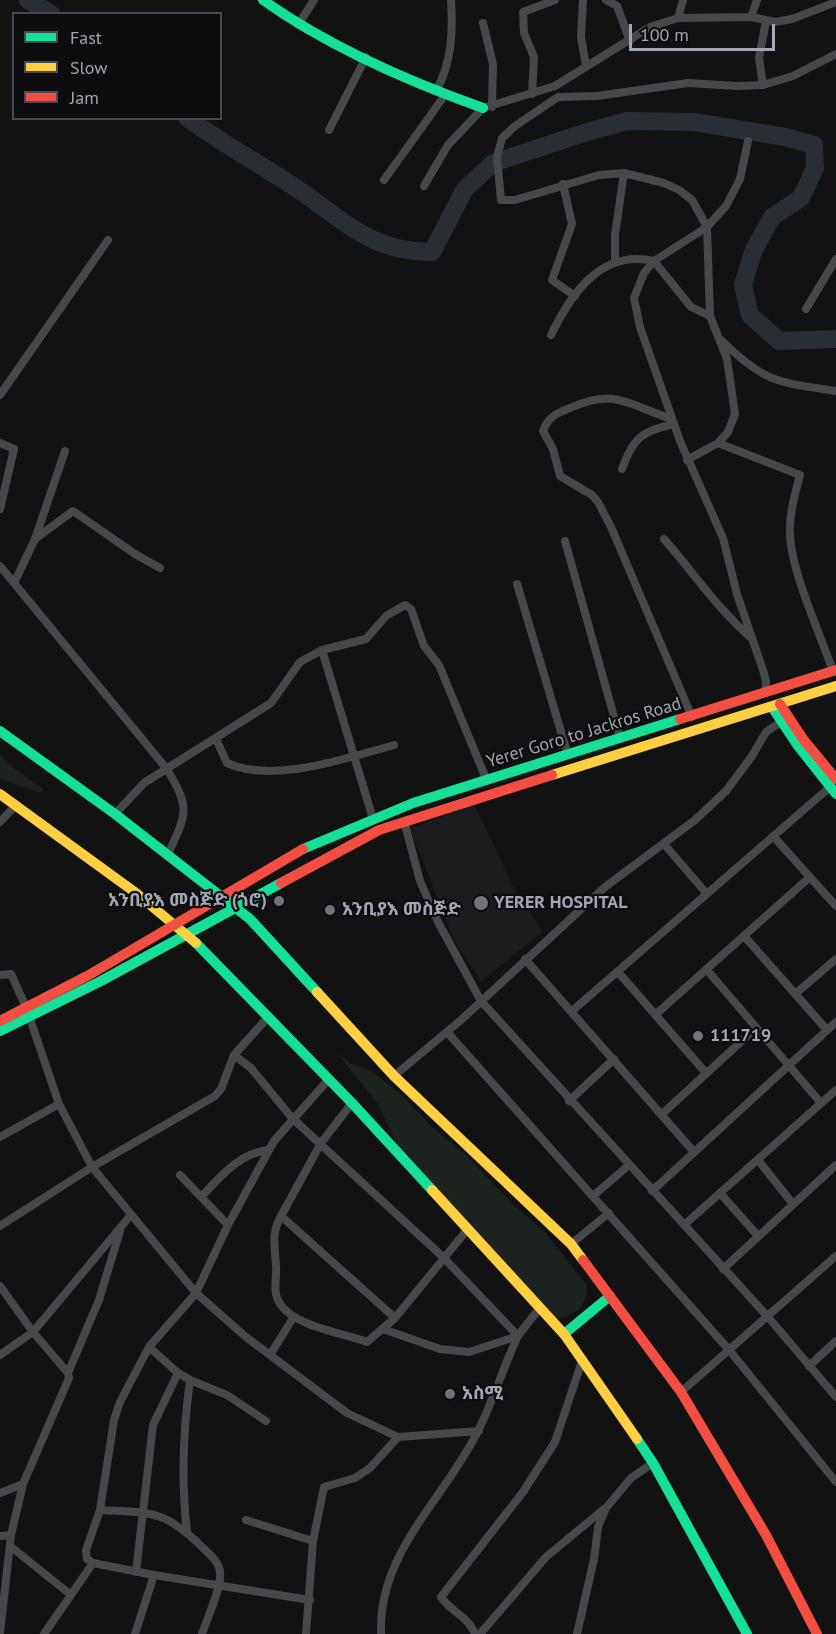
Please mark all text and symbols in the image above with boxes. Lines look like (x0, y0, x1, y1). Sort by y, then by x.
legend (12, 12, 222, 120)
scale bar (632, 12, 778, 50)
text: 100 m (640, 23, 689, 46)
text: Fast (70, 26, 102, 49)
text: Slow (70, 56, 108, 79)
text: Jam (70, 86, 99, 109)
street label: Yerer Goro to Jackros Road (484, 693, 684, 773)
place label: አንቢያእ መስጅድ (ጎሮ) (108, 890, 267, 912)
place label: YERER HOSPITAL (494, 892, 627, 914)
marker: አንቢያእ መስጅድ (ጎሮ) (272, 894, 286, 908)
marker: YERER HOSPITAL (472, 894, 490, 912)
place label: አንቢያእ መስጅድ (342, 899, 461, 921)
marker: አንቢያእ መስጅድ (323, 903, 337, 917)
place label: 111719 (710, 1025, 771, 1047)
marker: 111719 (691, 1029, 705, 1043)
place label: አስሚ (462, 1383, 503, 1405)
marker: አስሚ (443, 1387, 457, 1401)

